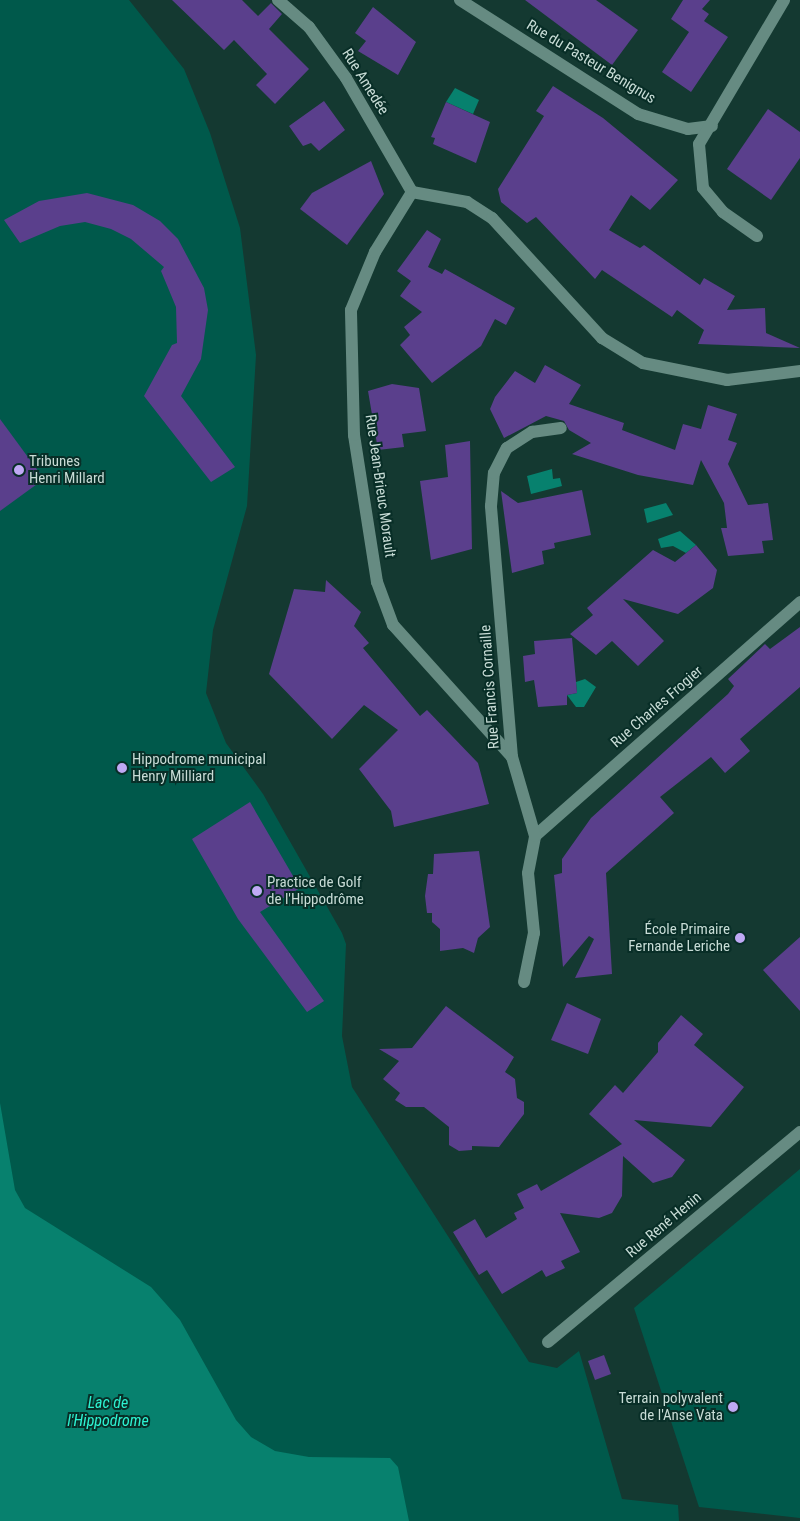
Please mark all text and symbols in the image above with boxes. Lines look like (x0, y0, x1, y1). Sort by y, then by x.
street label: Rue du Pasteur Benignus (523, 16, 659, 108)
street label: Rue Amedée (338, 46, 392, 118)
street label: Rue Jean-Brieuc Morault (361, 413, 399, 559)
place label: Tribunes Henri Millard (29, 452, 105, 487)
marker: Tribunes Henri Millard (13, 464, 25, 476)
street label: Rue Francis Cornaille (477, 624, 503, 750)
street label: Rue Charles Frogier (608, 662, 706, 752)
place label: Hippodrome municipal Henry Milliard (132, 750, 266, 785)
marker: Hippodrome municipal Henry Milliard (116, 762, 128, 774)
place label: Practice de Golf de l'Hippodrôme (267, 873, 364, 908)
marker: Practice de Golf de l'Hippodrôme (251, 885, 263, 897)
place label: École Primaire Fernande Leriche (628, 920, 730, 955)
marker: École Primaire Fernande Leriche (734, 932, 746, 944)
street label: Rue René Henin (623, 1188, 705, 1262)
place label: Terrain polyvalent de l'Anse Vata (618, 1389, 723, 1424)
water label: Lac de l'Hippodrome (67, 1393, 149, 1431)
marker: Terrain polyvalent de l'Anse Vata (727, 1401, 739, 1413)

